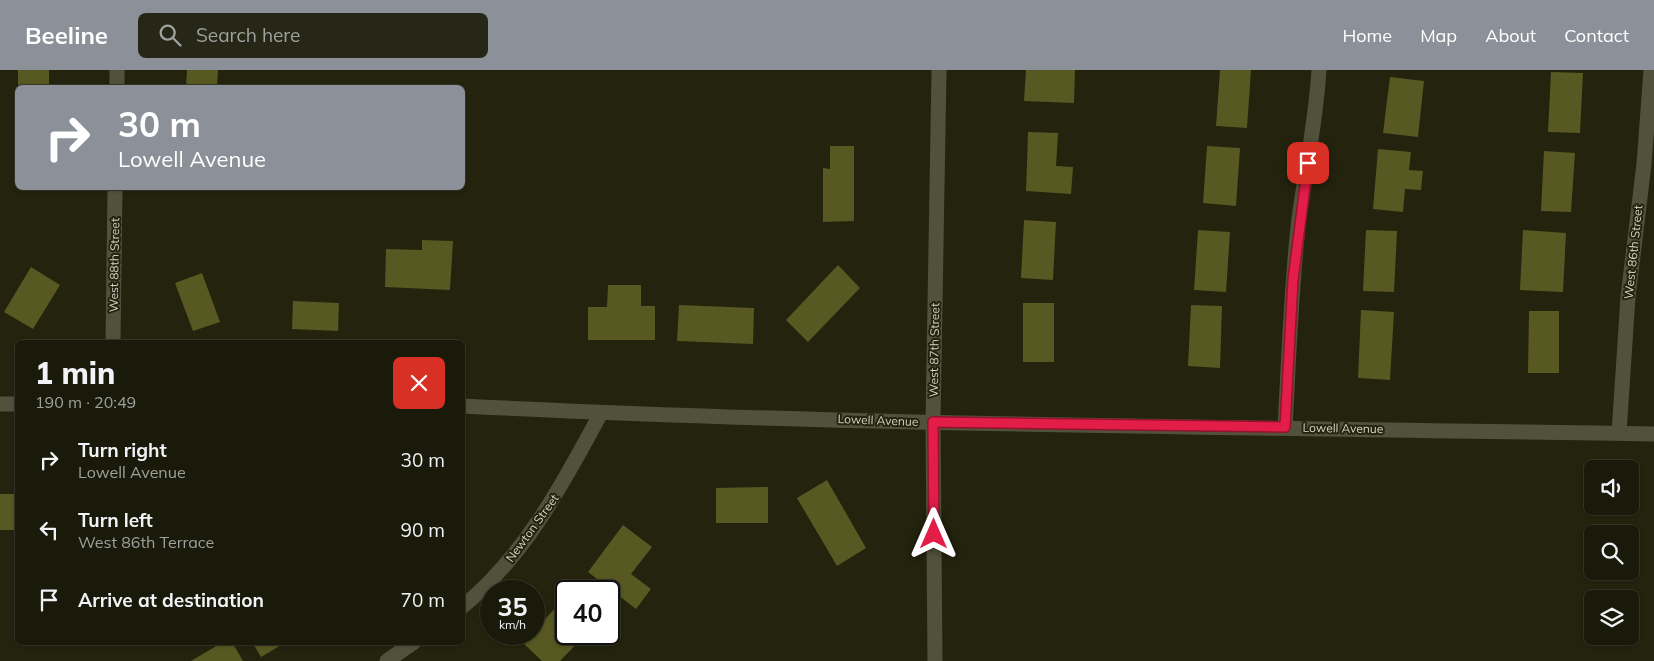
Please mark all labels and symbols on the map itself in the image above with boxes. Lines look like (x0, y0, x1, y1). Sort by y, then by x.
pin (1287, 142, 1329, 184)
street label: West 86th Street (1621, 204, 1645, 300)
street label: West 88th Street (106, 218, 122, 312)
street label: West 87th Street (926, 303, 942, 397)
street label: Lowell Avenue (837, 411, 919, 429)
street label: Lowell Avenue (1302, 420, 1384, 436)
street label: Newton Street (502, 491, 562, 565)
position arrow (907, 507, 959, 559)
speed limit sign: 40 (555, 580, 620, 645)

